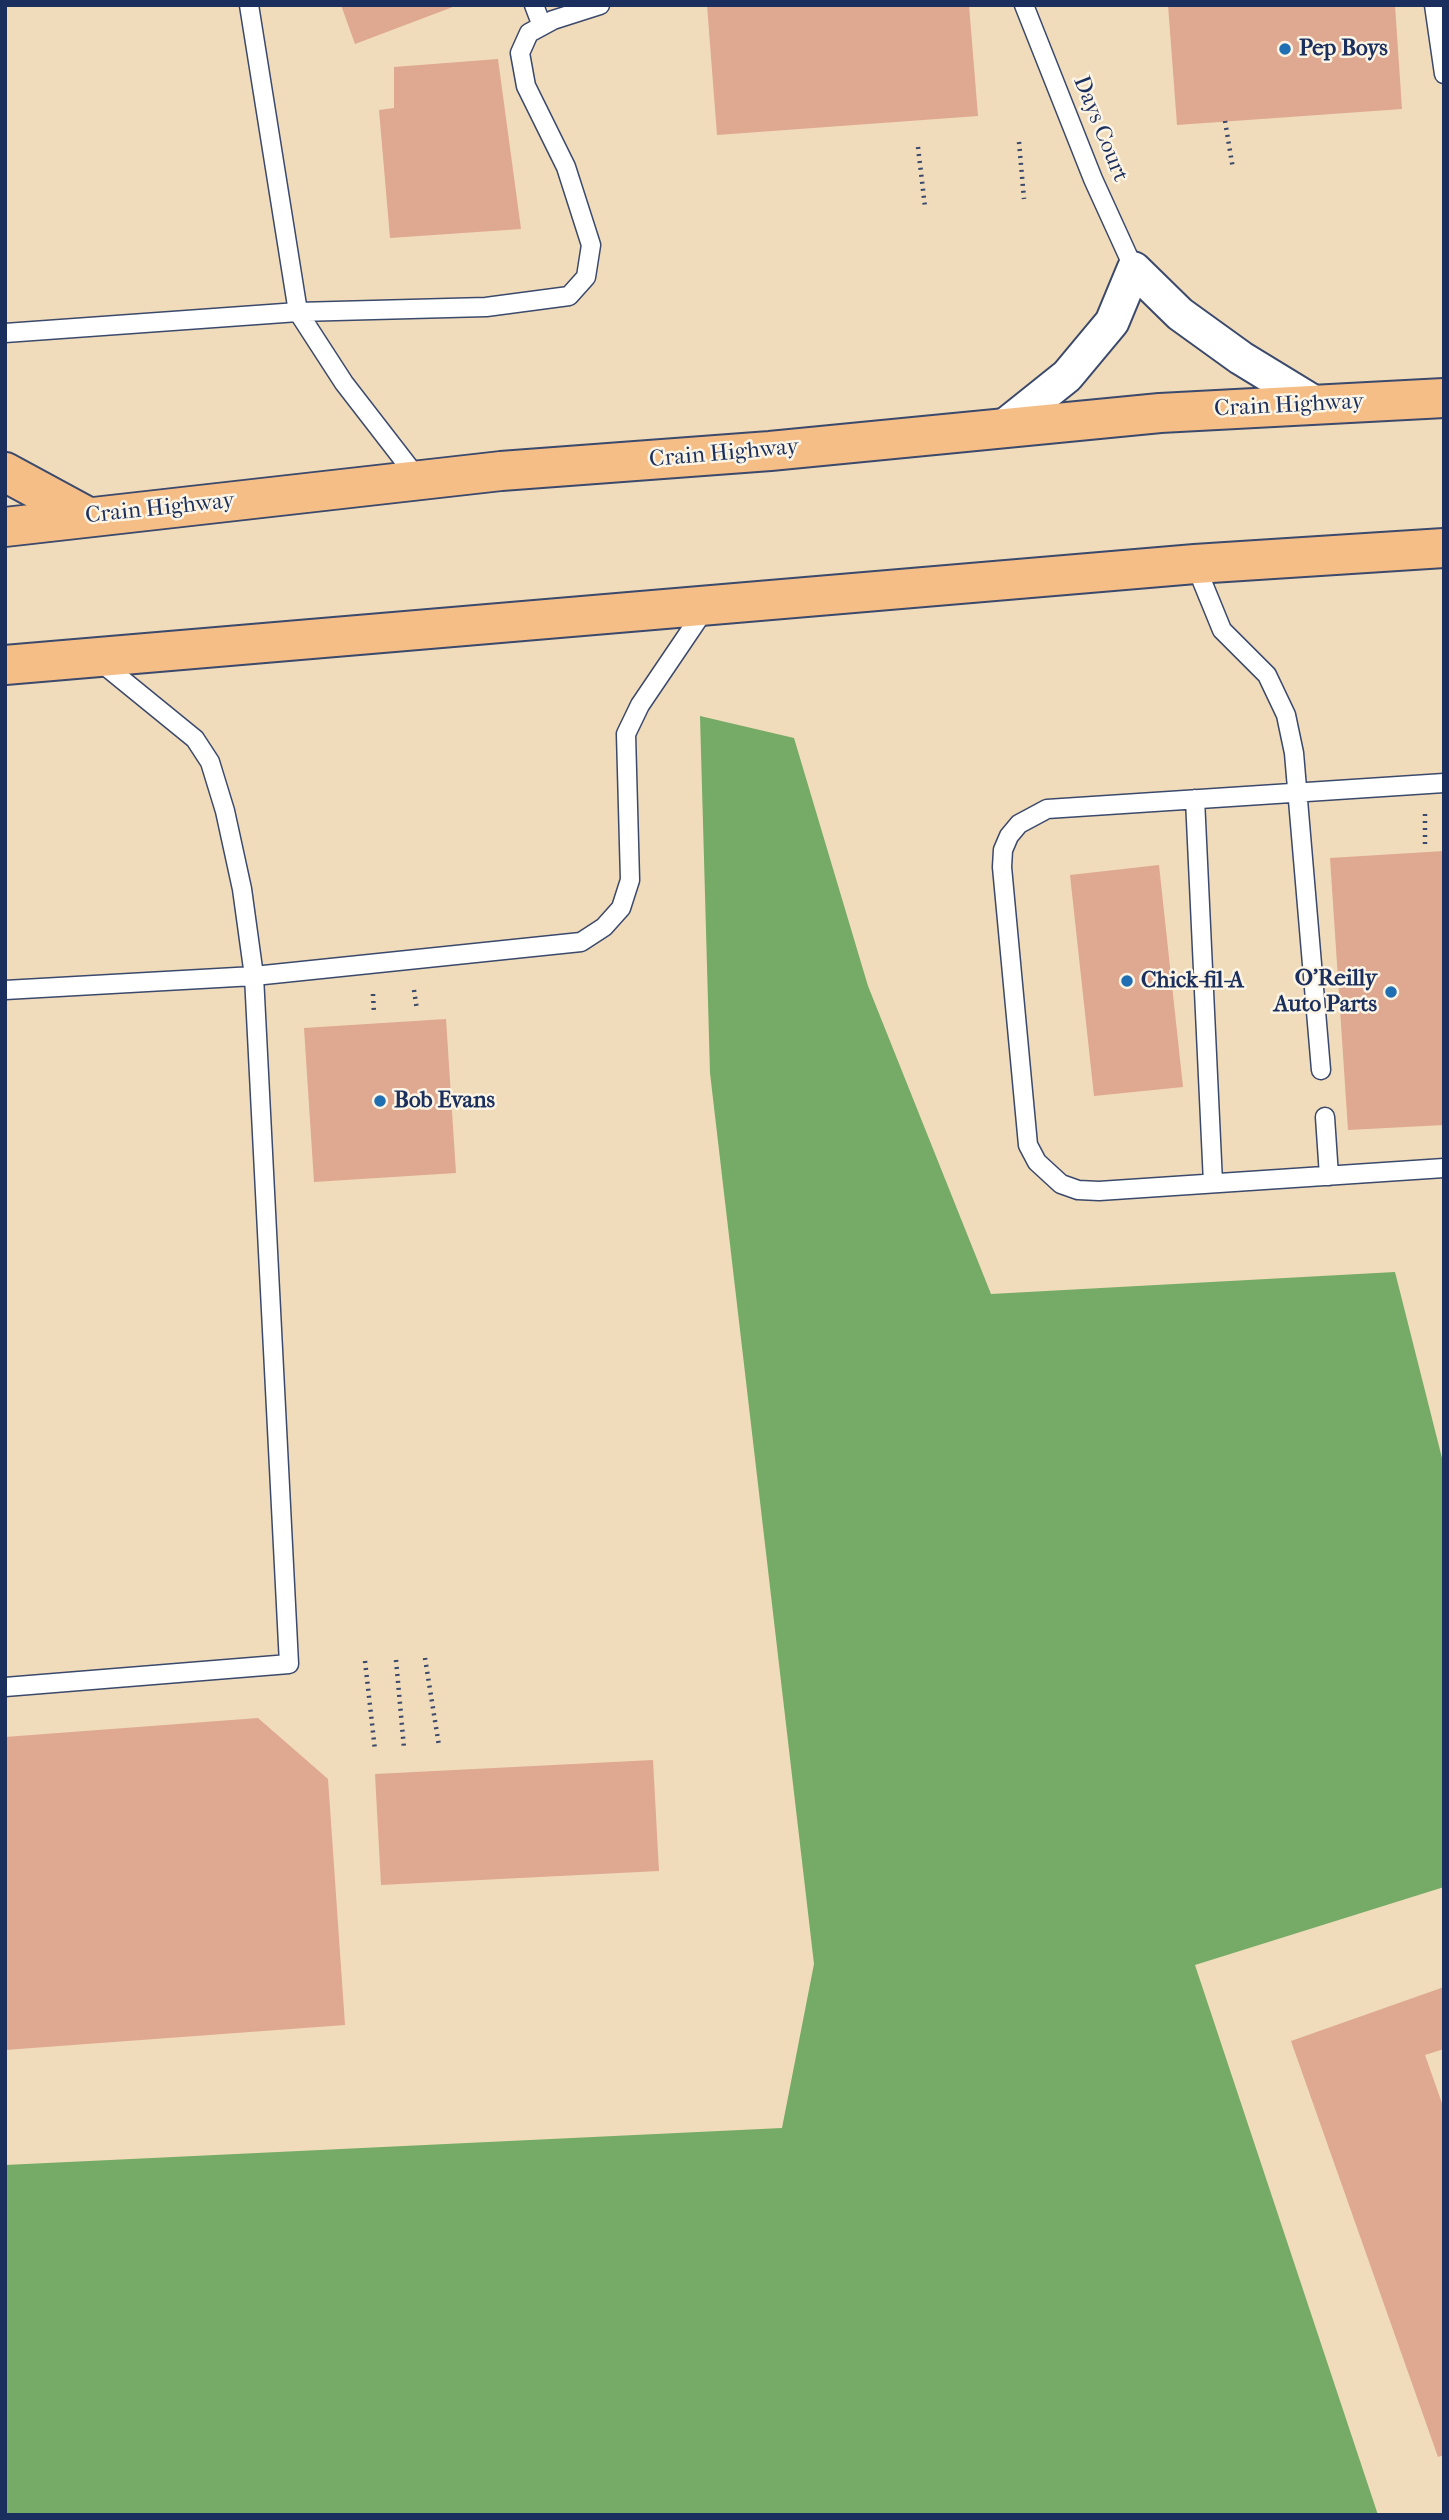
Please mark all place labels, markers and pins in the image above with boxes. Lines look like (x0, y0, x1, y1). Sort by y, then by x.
place label: Pep Boys (1299, 35, 1388, 63)
marker: Pep Boys (1277, 41, 1293, 57)
place label: O'Reilly Auto Parts (1274, 965, 1377, 1019)
place label: Chick-fil-A (1141, 967, 1244, 995)
marker: Chick-fil-A (1119, 973, 1135, 989)
marker: O'Reilly Auto Parts (1383, 984, 1399, 1000)
place label: Bob Evans (394, 1087, 495, 1115)
marker: Bob Evans (372, 1093, 388, 1109)

